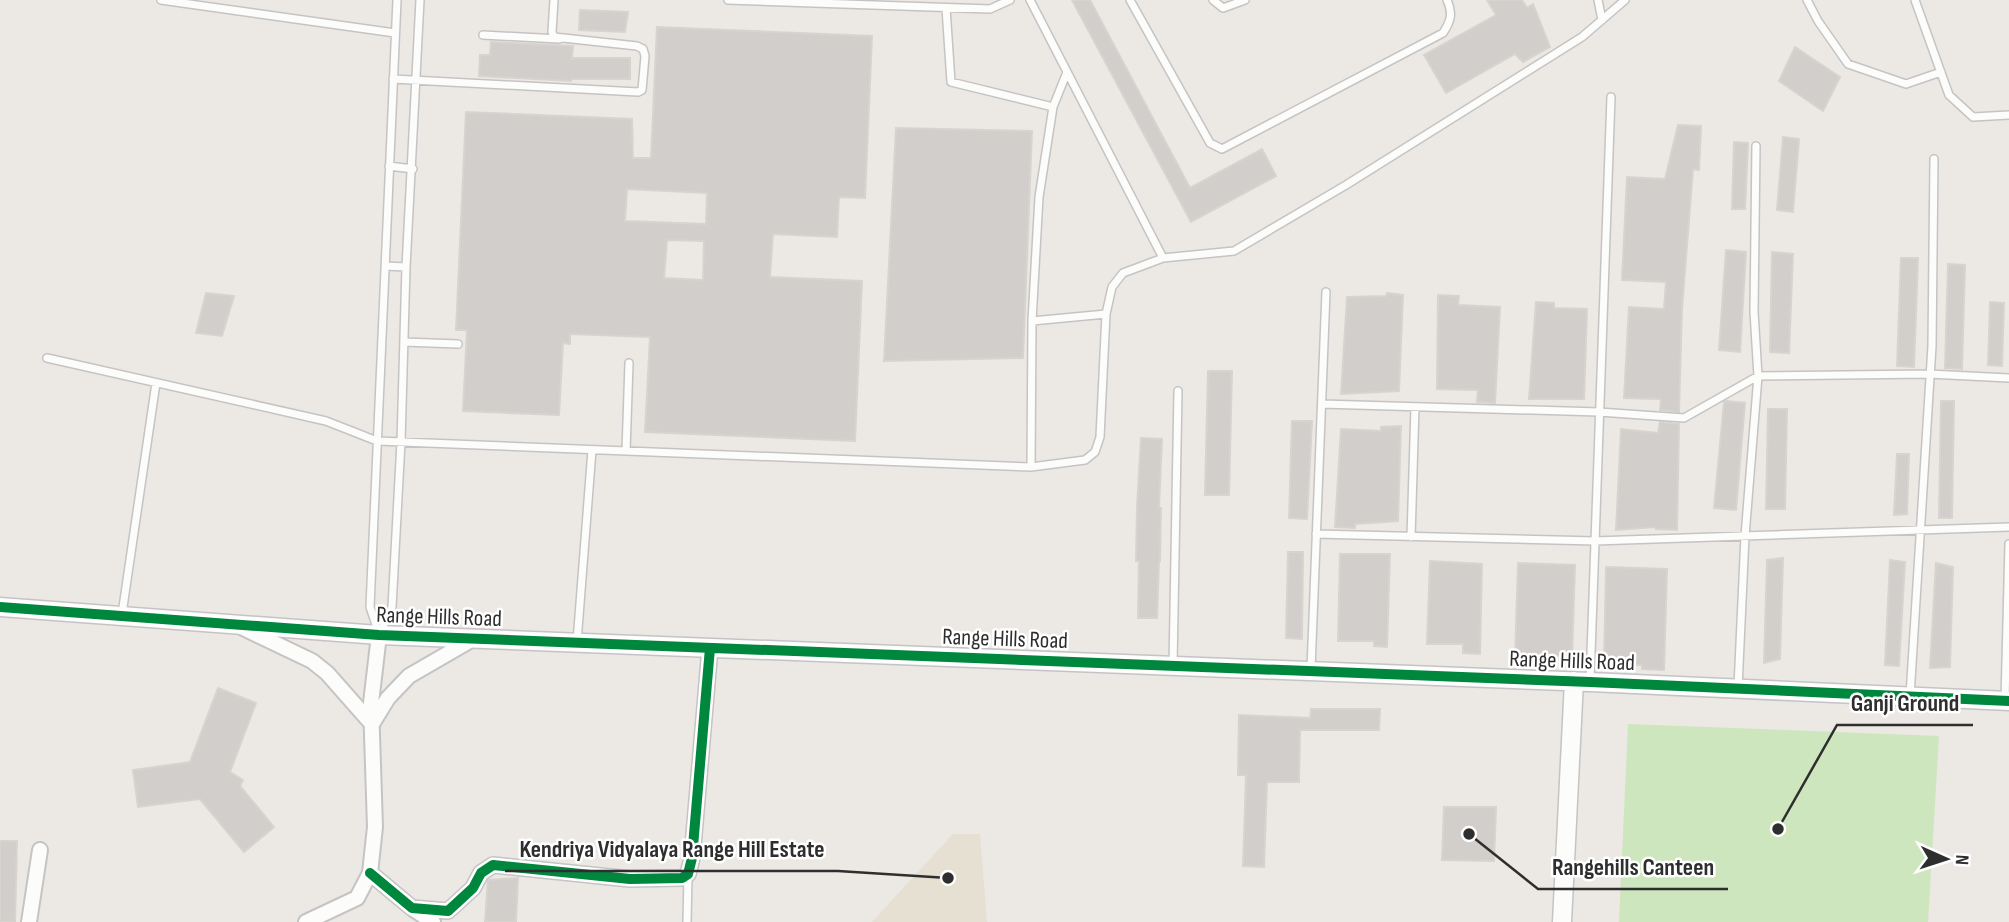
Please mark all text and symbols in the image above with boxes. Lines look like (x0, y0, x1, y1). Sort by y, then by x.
street label: Range Hills Road (376, 601, 502, 633)
street label: Range Hills Road (942, 623, 1068, 655)
street label: Range Hills Road (1509, 645, 1635, 677)
callout: Ganji Ground (1837, 680, 1973, 725)
text: Ganji Ground (1851, 689, 1959, 718)
north arrow (1911, 824, 1981, 894)
callout: Kendriya Vidyalaya Range Hill Estate (505, 826, 838, 871)
text: Kendriya Vidyalaya Range Hill Estate (519, 835, 825, 864)
callout: Rangehills Canteen (1538, 844, 1728, 889)
text: Rangehills Canteen (1552, 853, 1714, 882)
text: N (1950, 854, 1973, 865)

